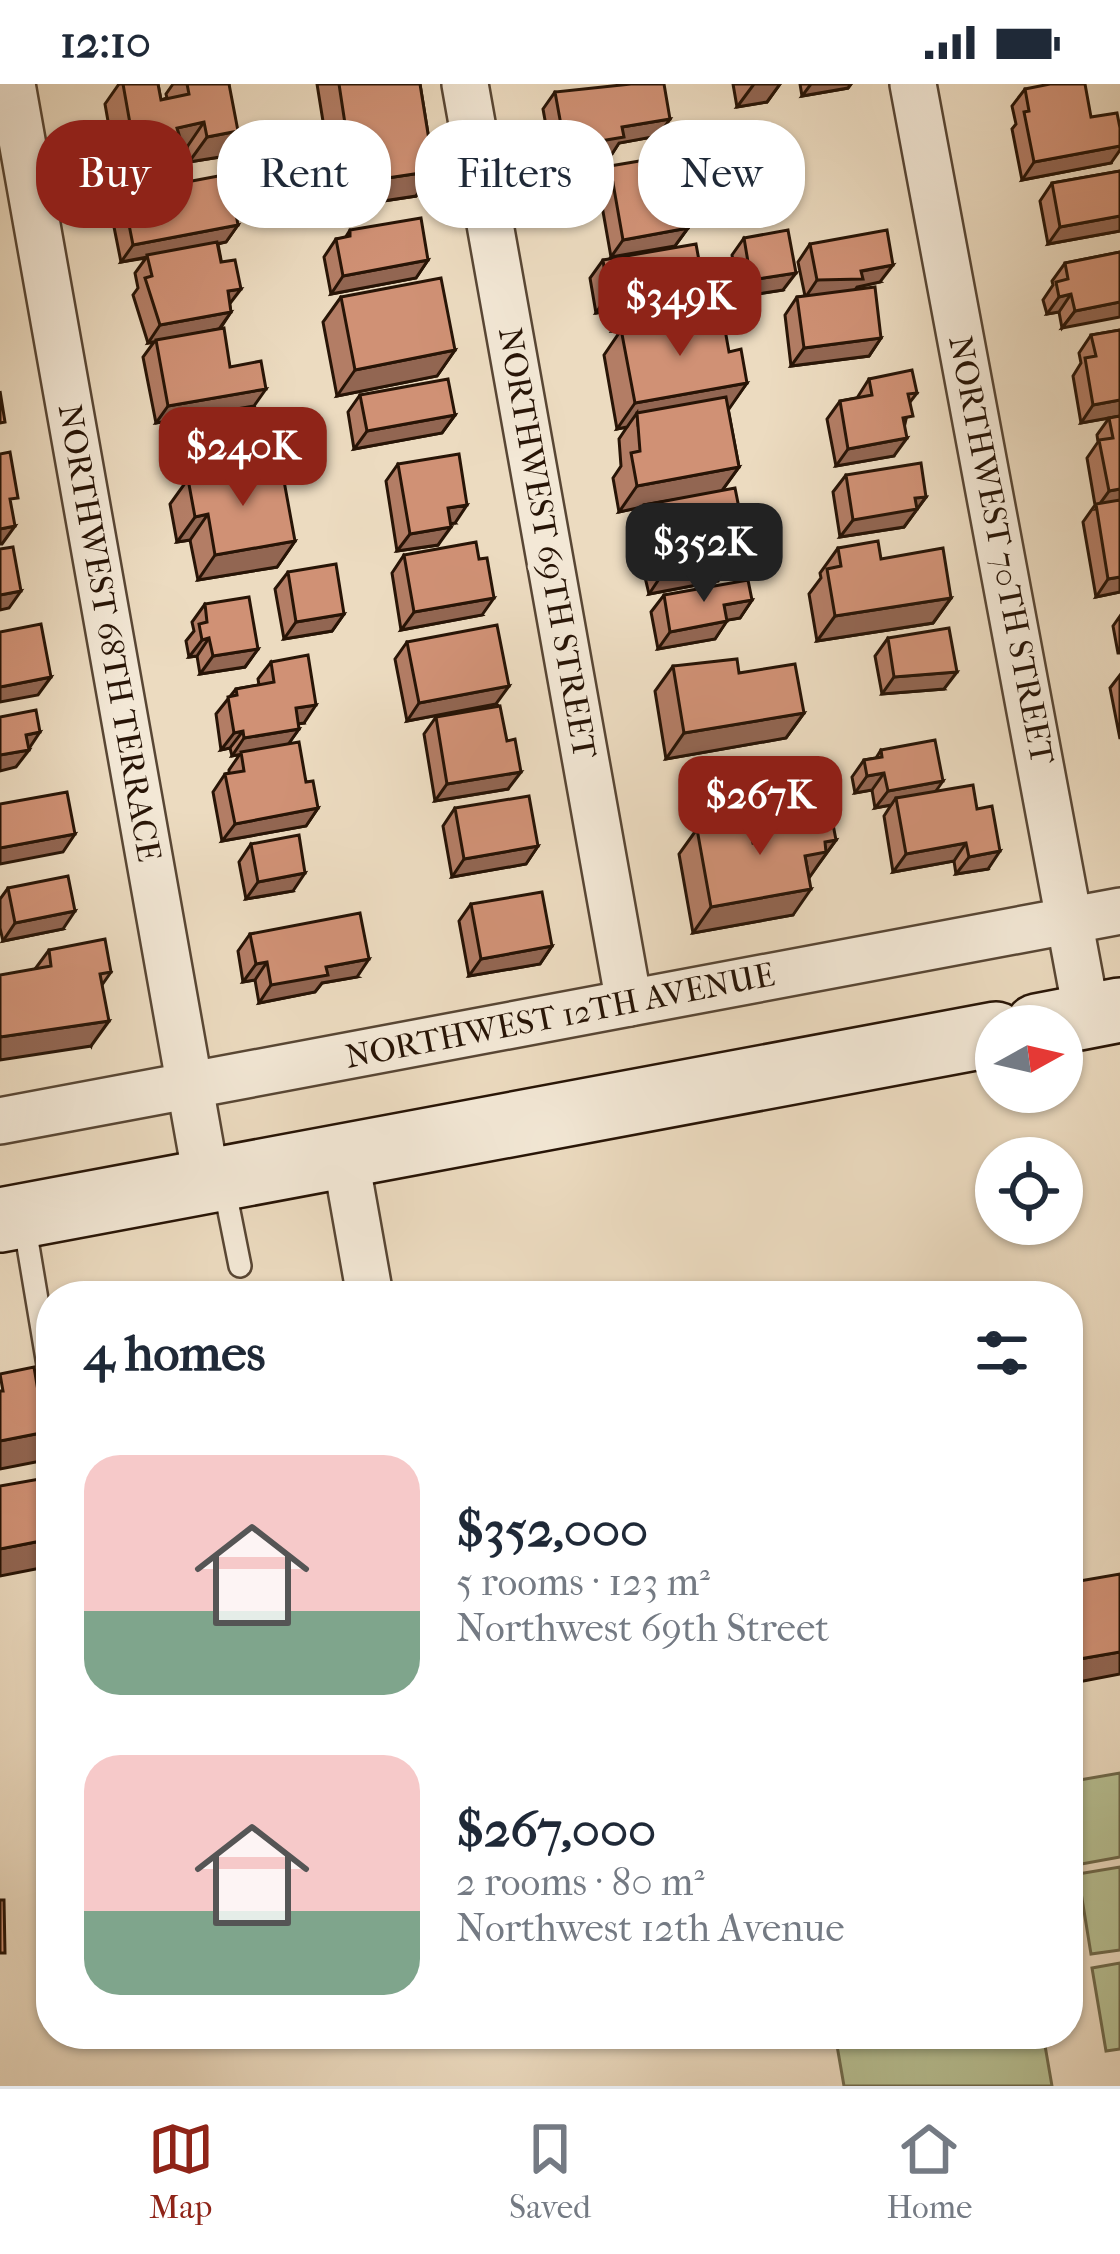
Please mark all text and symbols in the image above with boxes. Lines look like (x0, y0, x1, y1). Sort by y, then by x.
text: 12:10 (60, 16, 151, 69)
chip: Buy (36, 120, 193, 228)
chip: Rent (217, 120, 391, 228)
chip: Filters (415, 120, 614, 228)
chip: New (638, 120, 805, 228)
pin: $349K (596, 257, 764, 359)
text: $349K (625, 273, 735, 319)
street label: NORTHWEST 69TH STREET (490, 324, 604, 762)
street label: NORTHWEST 70TH STREET (940, 332, 1062, 768)
street label: NORTHWEST 68TH TERRACE (50, 401, 168, 865)
pin: $240K (159, 407, 327, 509)
text: $240K (186, 423, 300, 469)
pin: $352K (620, 503, 788, 605)
text: $352K (653, 519, 755, 565)
pin: $267K (676, 756, 844, 858)
text: $267K (705, 772, 815, 818)
street label: NORTHWEST 12TH AVENUE (342, 955, 778, 1077)
north arrow (975, 1005, 1083, 1113)
map controls (975, 1005, 1083, 1245)
button: locate (975, 1137, 1083, 1245)
icon: filters (969, 1320, 1035, 1386)
text: 4 homes (84, 1323, 265, 1383)
text: $352,000 (456, 1499, 648, 1559)
icon: home (180, 1503, 324, 1647)
text: 5 rooms · 123 m² (456, 1559, 710, 1605)
text: Northwest 69th Street (456, 1605, 829, 1651)
text: $267,000 (456, 1799, 656, 1859)
icon: home (180, 1803, 324, 1947)
text: 2 rooms · 80 m² (456, 1859, 704, 1905)
text: Northwest 12th Avenue (456, 1905, 844, 1951)
tab: Map (148, 2116, 214, 2227)
tab: Saved (509, 2116, 591, 2227)
tab: Home (886, 2116, 972, 2227)

